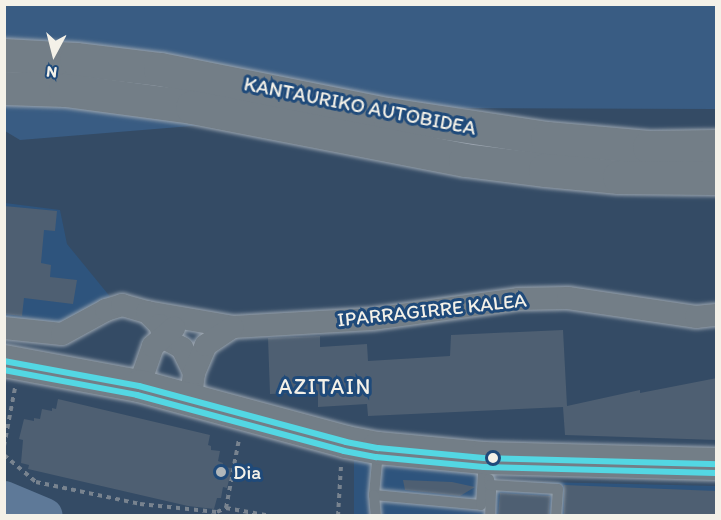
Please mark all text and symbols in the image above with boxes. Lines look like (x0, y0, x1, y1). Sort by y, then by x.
north arrow (24, 24, 84, 84)
text: N (45, 62, 58, 82)
street label: KANTAURIKO AUTOBIDEA (242, 72, 478, 140)
street label: IPARRAGIRRE KALEA (336, 288, 528, 332)
district label: AZITAIN (279, 374, 371, 400)
unlabelled marker (487, 452, 499, 464)
place label: Dia (233, 460, 261, 484)
marker: Dia (214, 465, 228, 479)

